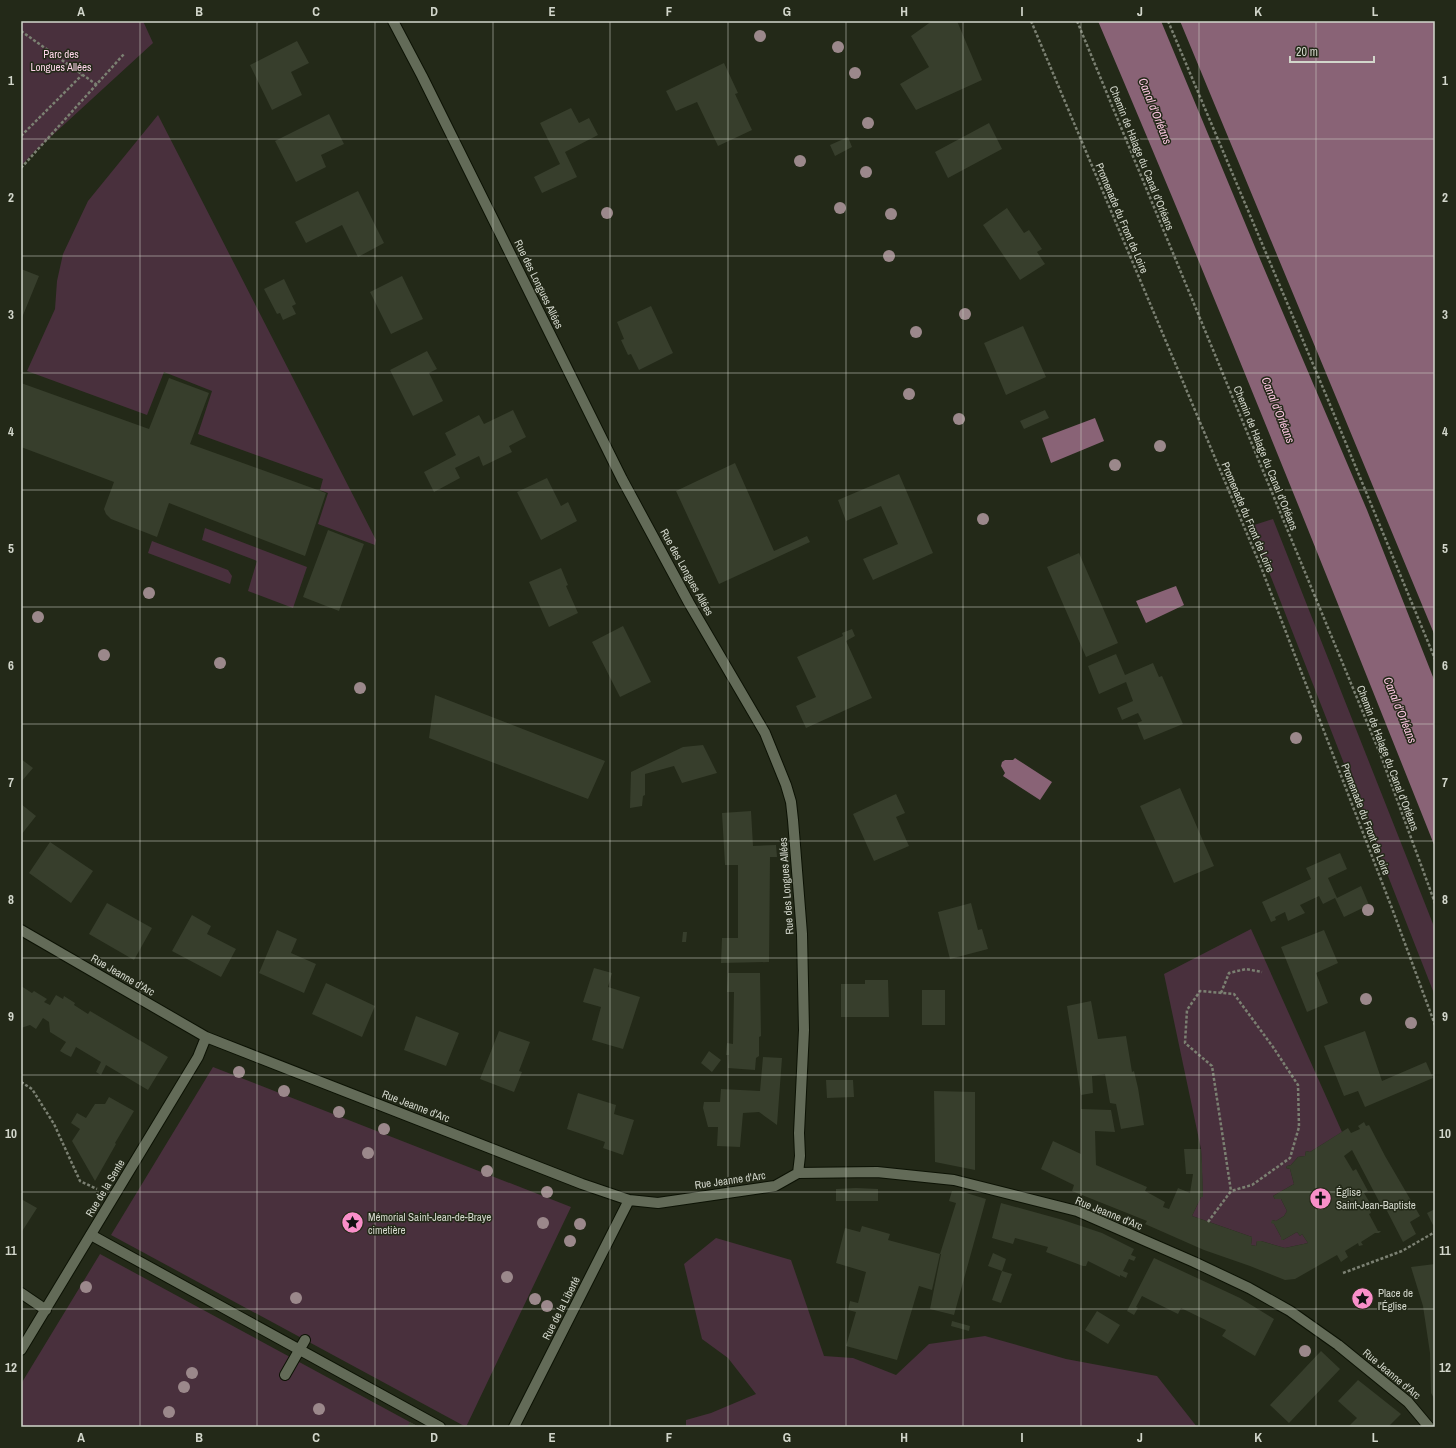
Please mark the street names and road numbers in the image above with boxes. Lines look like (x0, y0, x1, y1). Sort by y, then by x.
street label: Chemin de Halage du Canal d'Orléans (1107, 84, 1178, 233)
street label: Promenade du Front de Loire (1092, 161, 1152, 275)
street label: Rue des Longues Allées (511, 237, 567, 331)
street label: Chemin de Halage du Canal d'Orléans (1231, 384, 1302, 533)
street label: Promenade du Front de Loire (1218, 460, 1278, 574)
street label: Rue des Longues Allées (657, 526, 717, 618)
street label: Chemin de Halage du Canal d'Orléans (1354, 683, 1422, 833)
street label: Promenade du Front de Loire (1338, 761, 1394, 877)
street label: Rue des Longues Allées (776, 837, 796, 935)
street label: Rue Jeanne d'Arc (89, 951, 158, 999)
street label: Rue Jeanne d'Arc (380, 1087, 452, 1126)
street label: Rue de la Sente (82, 1157, 128, 1219)
street label: Rue Jeanne d'Arc (694, 1168, 767, 1192)
street label: Rue Jeanne d'Arc (1073, 1193, 1145, 1233)
street label: Rue de la Liberté (539, 1274, 583, 1342)
street label: Rue Jeanne d'Arc (1360, 1346, 1424, 1403)

